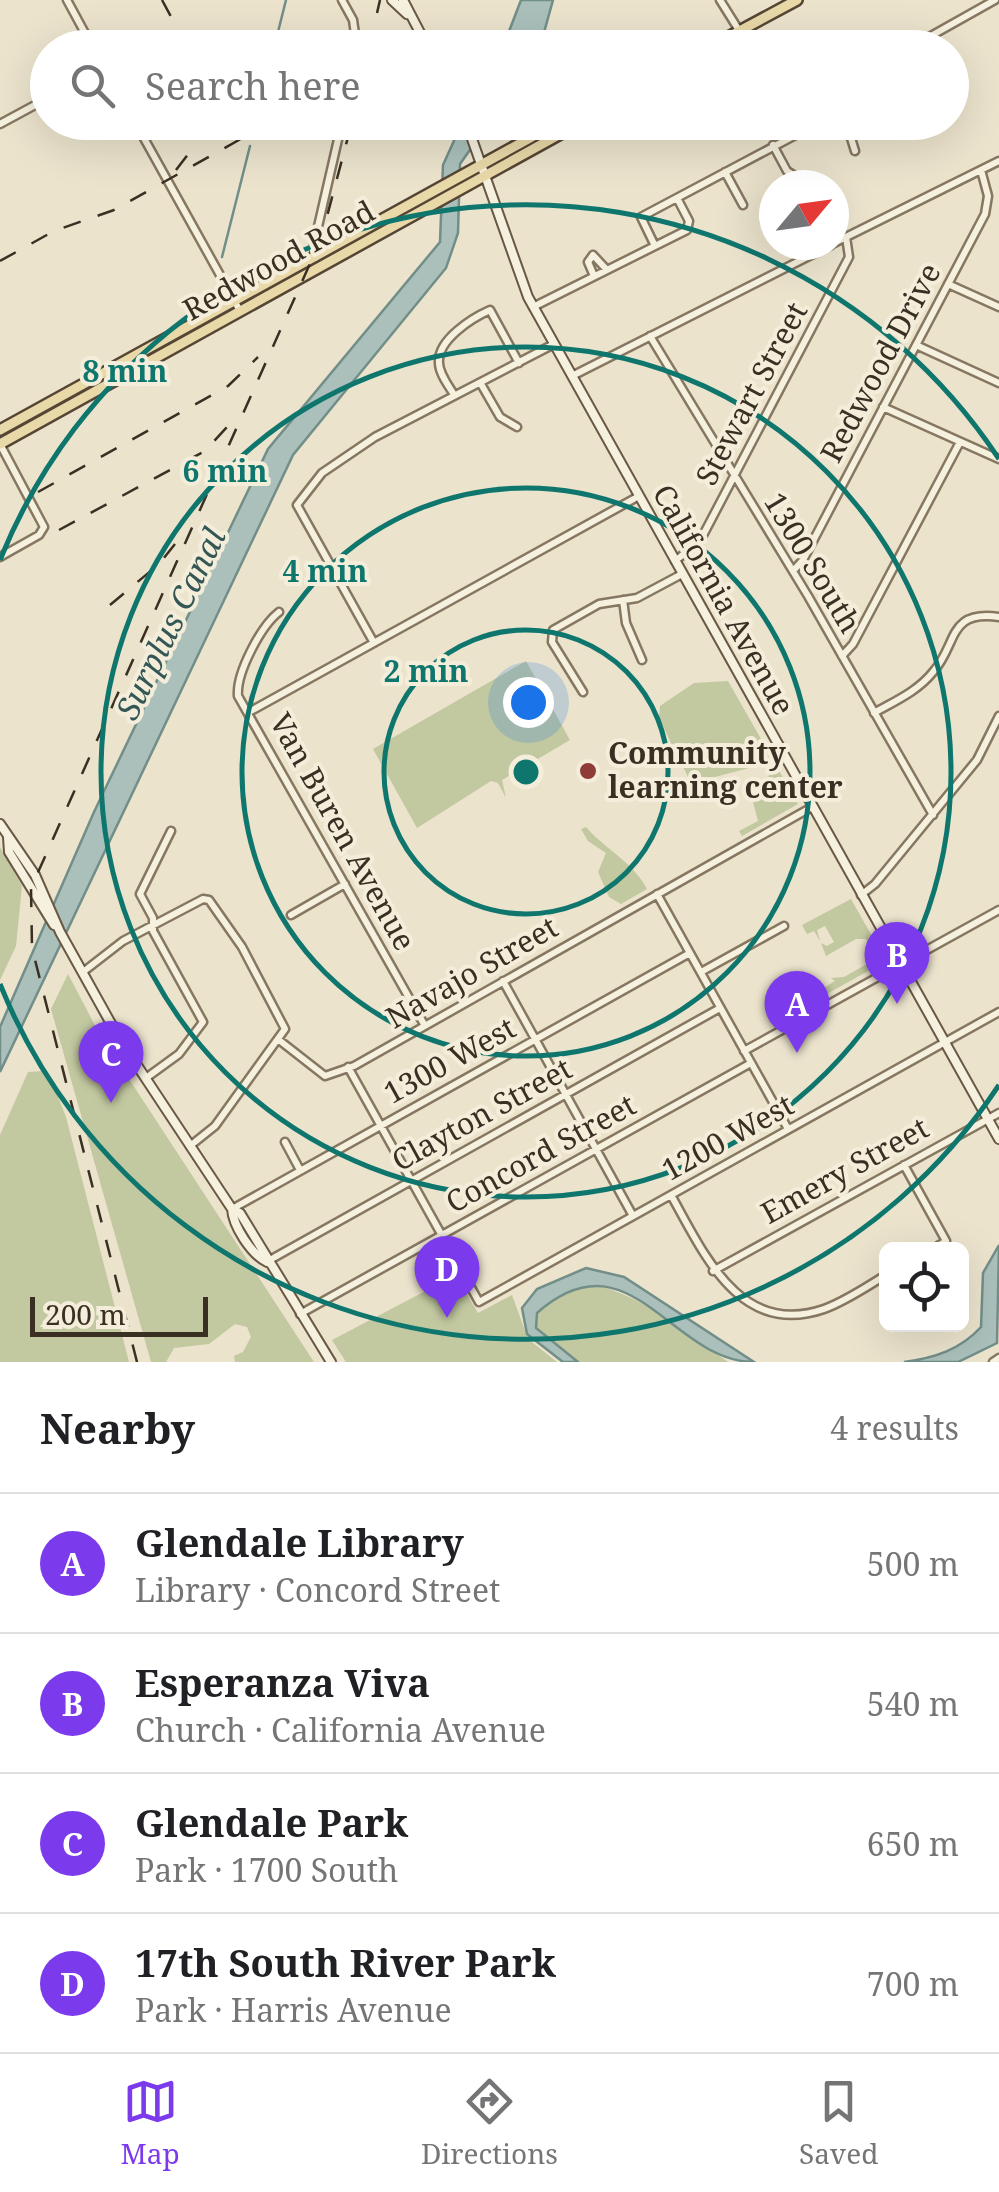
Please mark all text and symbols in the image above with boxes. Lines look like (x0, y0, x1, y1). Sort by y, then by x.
search box (30, 30, 969, 140)
icon: search (65, 58, 120, 113)
text: Search here (145, 59, 361, 111)
north arrow (759, 170, 849, 260)
street label: Redwood Road (175, 190, 381, 329)
street label: Redwood Drive (810, 256, 949, 469)
street label: Stewart Street (685, 295, 816, 492)
text: 8 min (83, 350, 167, 391)
text: 6 min (183, 450, 267, 491)
street label: California Avenue (644, 477, 805, 722)
street label: 1300 South (755, 484, 871, 640)
water label: Surplus Canal (105, 520, 235, 726)
text: 4 min (283, 550, 367, 591)
text: 2 min (384, 650, 468, 691)
your location (503, 677, 554, 728)
street label: Van Buren Avenue (261, 705, 426, 957)
place label: Community learning center (608, 732, 843, 807)
centre of rings (508, 754, 544, 790)
marker: Community learning center (577, 760, 599, 782)
street label: Navajo Street (378, 906, 565, 1037)
pin: B (864, 922, 930, 1004)
pin: A (764, 970, 830, 1053)
street label: 1300 West (376, 1007, 522, 1113)
pin: C (78, 1020, 144, 1103)
street label: Clayton Street (384, 1047, 579, 1180)
street label: Concord Street (438, 1084, 643, 1222)
street label: 1200 West (654, 1084, 800, 1190)
street label: Emery Street (753, 1107, 935, 1233)
pin: D (414, 1236, 480, 1318)
map controls (879, 1242, 969, 1332)
button: locate (879, 1242, 969, 1332)
scale bar (30, 1292, 208, 1336)
text: 200 m (45, 1295, 126, 1333)
text: Nearby (40, 1399, 195, 1456)
text: 4 results (830, 1406, 959, 1449)
text: Glendale Library (135, 1516, 464, 1568)
text: A (60, 1542, 85, 1585)
text: 500 m (867, 1542, 959, 1585)
text: Library · Concord Street (135, 1568, 500, 1611)
text: Esperanza Viva (135, 1656, 430, 1708)
text: B (62, 1682, 83, 1725)
text: 540 m (867, 1682, 959, 1725)
text: Church · California Avenue (135, 1708, 546, 1751)
text: Glendale Park (135, 1796, 408, 1848)
text: C (62, 1822, 83, 1865)
text: 650 m (867, 1822, 959, 1865)
text: Park · 1700 South (135, 1848, 398, 1891)
text: 17th South River Park (135, 1936, 556, 1988)
text: D (60, 1962, 85, 2005)
text: 700 m (867, 1962, 959, 2005)
text: Park · Harris Avenue (135, 1988, 452, 2031)
tab: Map (121, 2074, 180, 2172)
tab: Directions (421, 2074, 558, 2172)
tab: Saved (799, 2074, 878, 2172)

